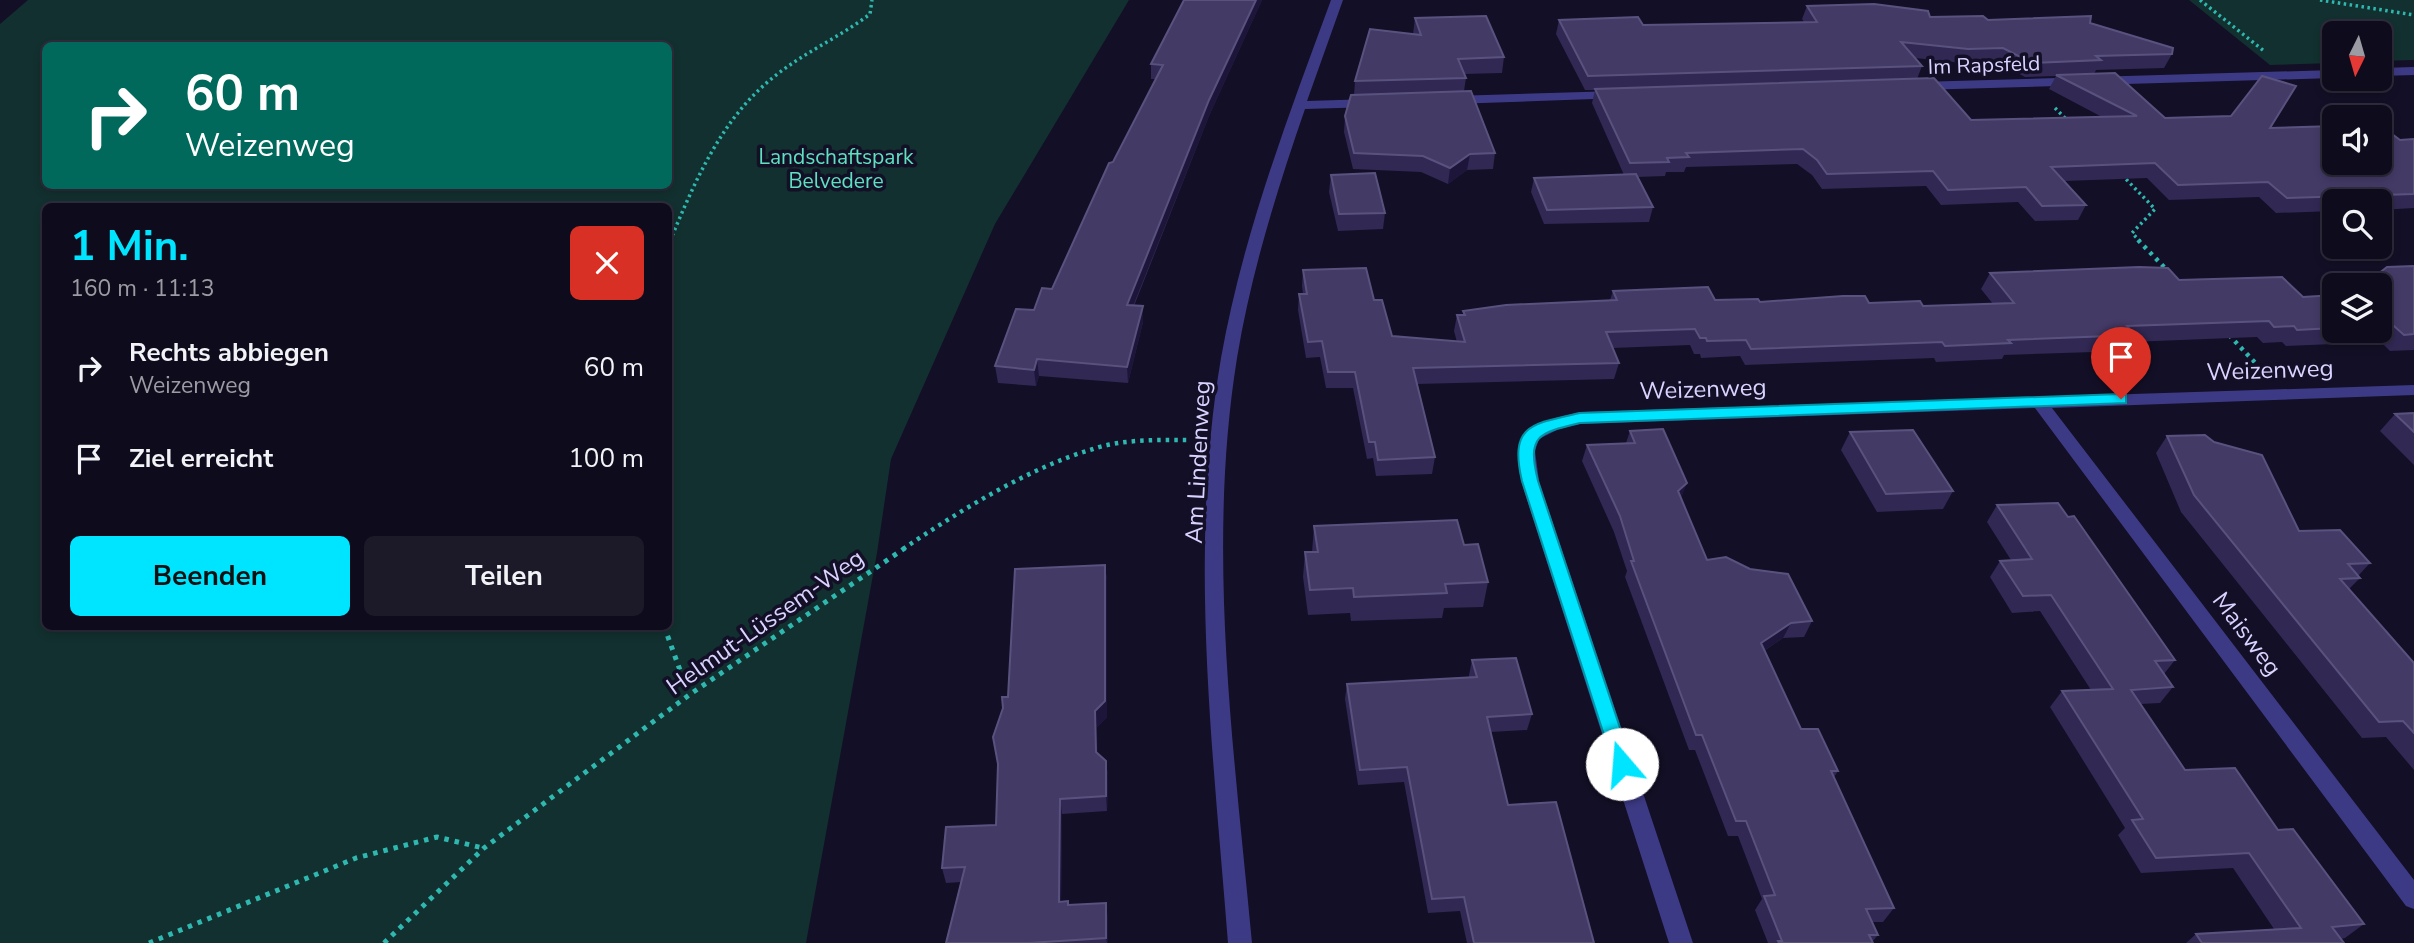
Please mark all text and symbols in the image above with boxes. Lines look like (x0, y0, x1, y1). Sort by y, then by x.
north arrow (2322, 21, 2392, 91)
map controls (2322, 21, 2392, 343)
street label: Im Rapsfeld (1927, 49, 2041, 81)
text: 60 m (185, 60, 300, 127)
icon: right (70, 70, 161, 161)
button: sound (2322, 105, 2392, 175)
text: Weizenweg (185, 124, 355, 167)
park label: Landschaftspark Belvedere (759, 143, 914, 195)
button: search (2322, 189, 2392, 259)
text: 1 Min. (70, 218, 189, 275)
button: close (570, 226, 644, 300)
text: 160 m · 11:13 (70, 273, 215, 304)
button: layers (2322, 273, 2392, 343)
pin (2091, 327, 2151, 399)
text: Rechts abbiegen (129, 335, 329, 370)
icon: arrive (2102, 338, 2140, 376)
icon: right (70, 349, 108, 387)
text: 60 m (584, 350, 644, 385)
street label: Weizenweg (2206, 352, 2334, 388)
text: Weizenweg (129, 370, 251, 401)
street label: Weizenweg (1639, 371, 1767, 407)
street label: Am Lindenweg (1178, 379, 1218, 545)
icon: arrive (70, 440, 108, 478)
text: Ziel erreicht (129, 441, 273, 476)
text: 100 m (568, 441, 644, 476)
button: Beenden (70, 536, 350, 616)
button: Teilen (364, 536, 644, 616)
street label: Helmut-Lüssem-Weg (660, 542, 870, 702)
street label: Maisweg (2205, 586, 2289, 682)
position arrow (1585, 727, 1659, 801)

